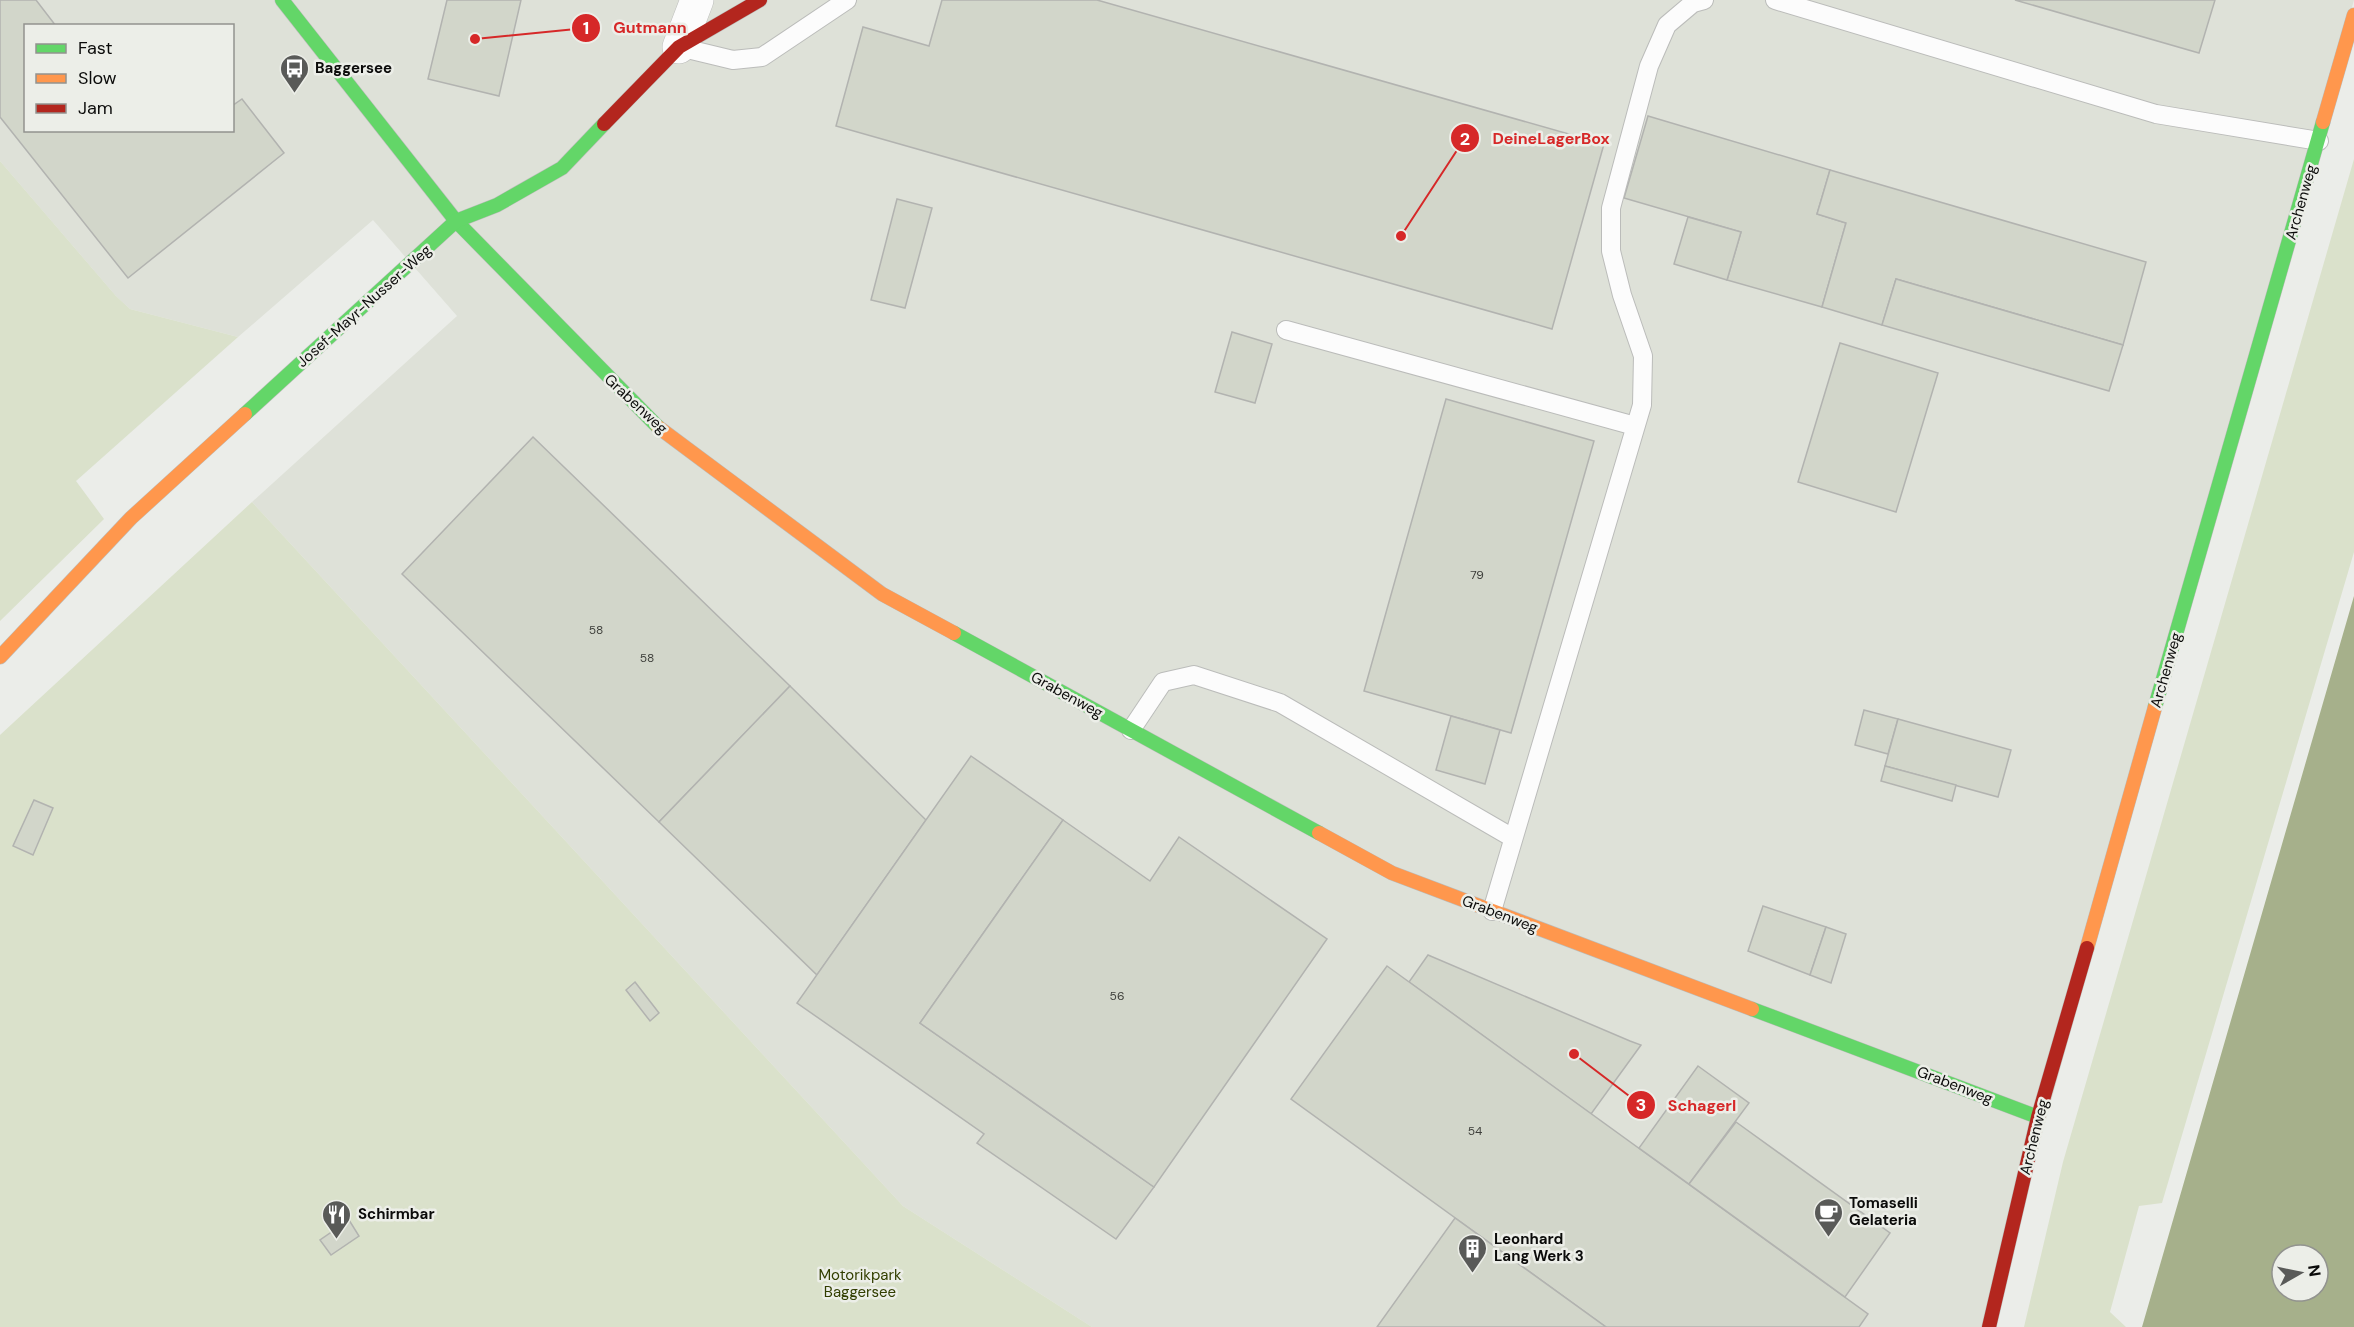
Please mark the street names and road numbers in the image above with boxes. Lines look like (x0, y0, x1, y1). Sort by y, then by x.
street label: Archenweg (2281, 162, 2321, 242)
street label: Josef-Mayr-Nusser-Weg (292, 240, 436, 372)
street label: Grabenweg (600, 370, 672, 438)
street label: Archenweg (2146, 630, 2186, 710)
street label: Grabenweg (1027, 667, 1107, 723)
street label: Grabenweg (1459, 890, 1541, 938)
street label: Grabenweg (1914, 1061, 1996, 1109)
street label: Archenweg (2015, 1097, 2053, 1177)

